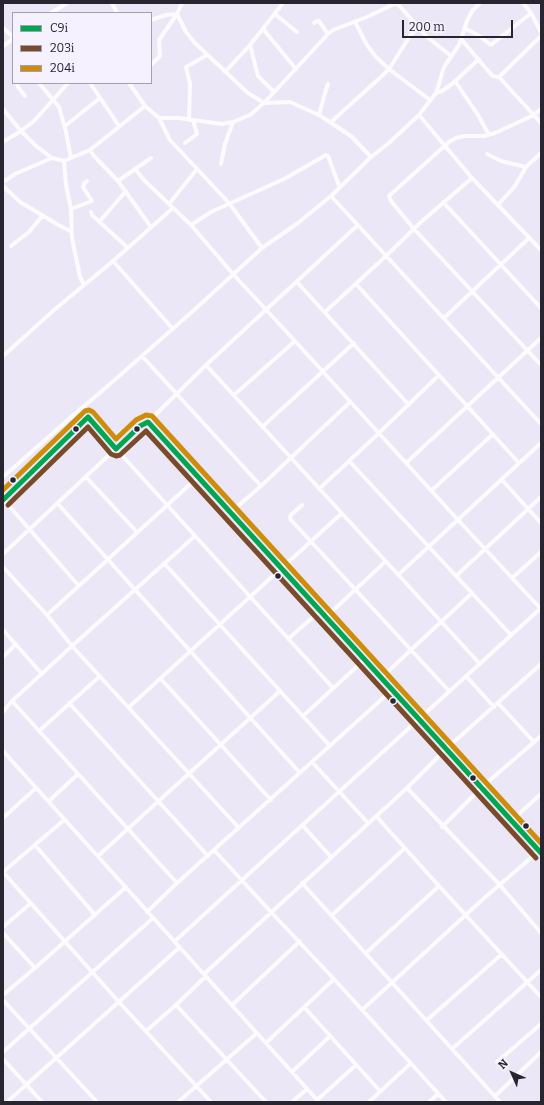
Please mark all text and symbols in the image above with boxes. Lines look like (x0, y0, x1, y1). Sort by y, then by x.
legend (12, 12, 152, 84)
scale bar (404, 12, 515, 38)
text: 200 m (409, 20, 445, 34)
text: C9i (50, 21, 68, 35)
text: 203i (50, 41, 74, 55)
text: 204i (50, 61, 75, 75)
unlabelled marker (71, 424, 81, 434)
unlabelled marker (132, 424, 142, 434)
unlabelled marker (8, 475, 18, 485)
unlabelled marker (273, 571, 283, 581)
unlabelled marker (388, 696, 398, 706)
unlabelled marker (468, 773, 478, 783)
unlabelled marker (521, 821, 531, 831)
north arrow (492, 1053, 532, 1093)
text: N (496, 1057, 511, 1072)

